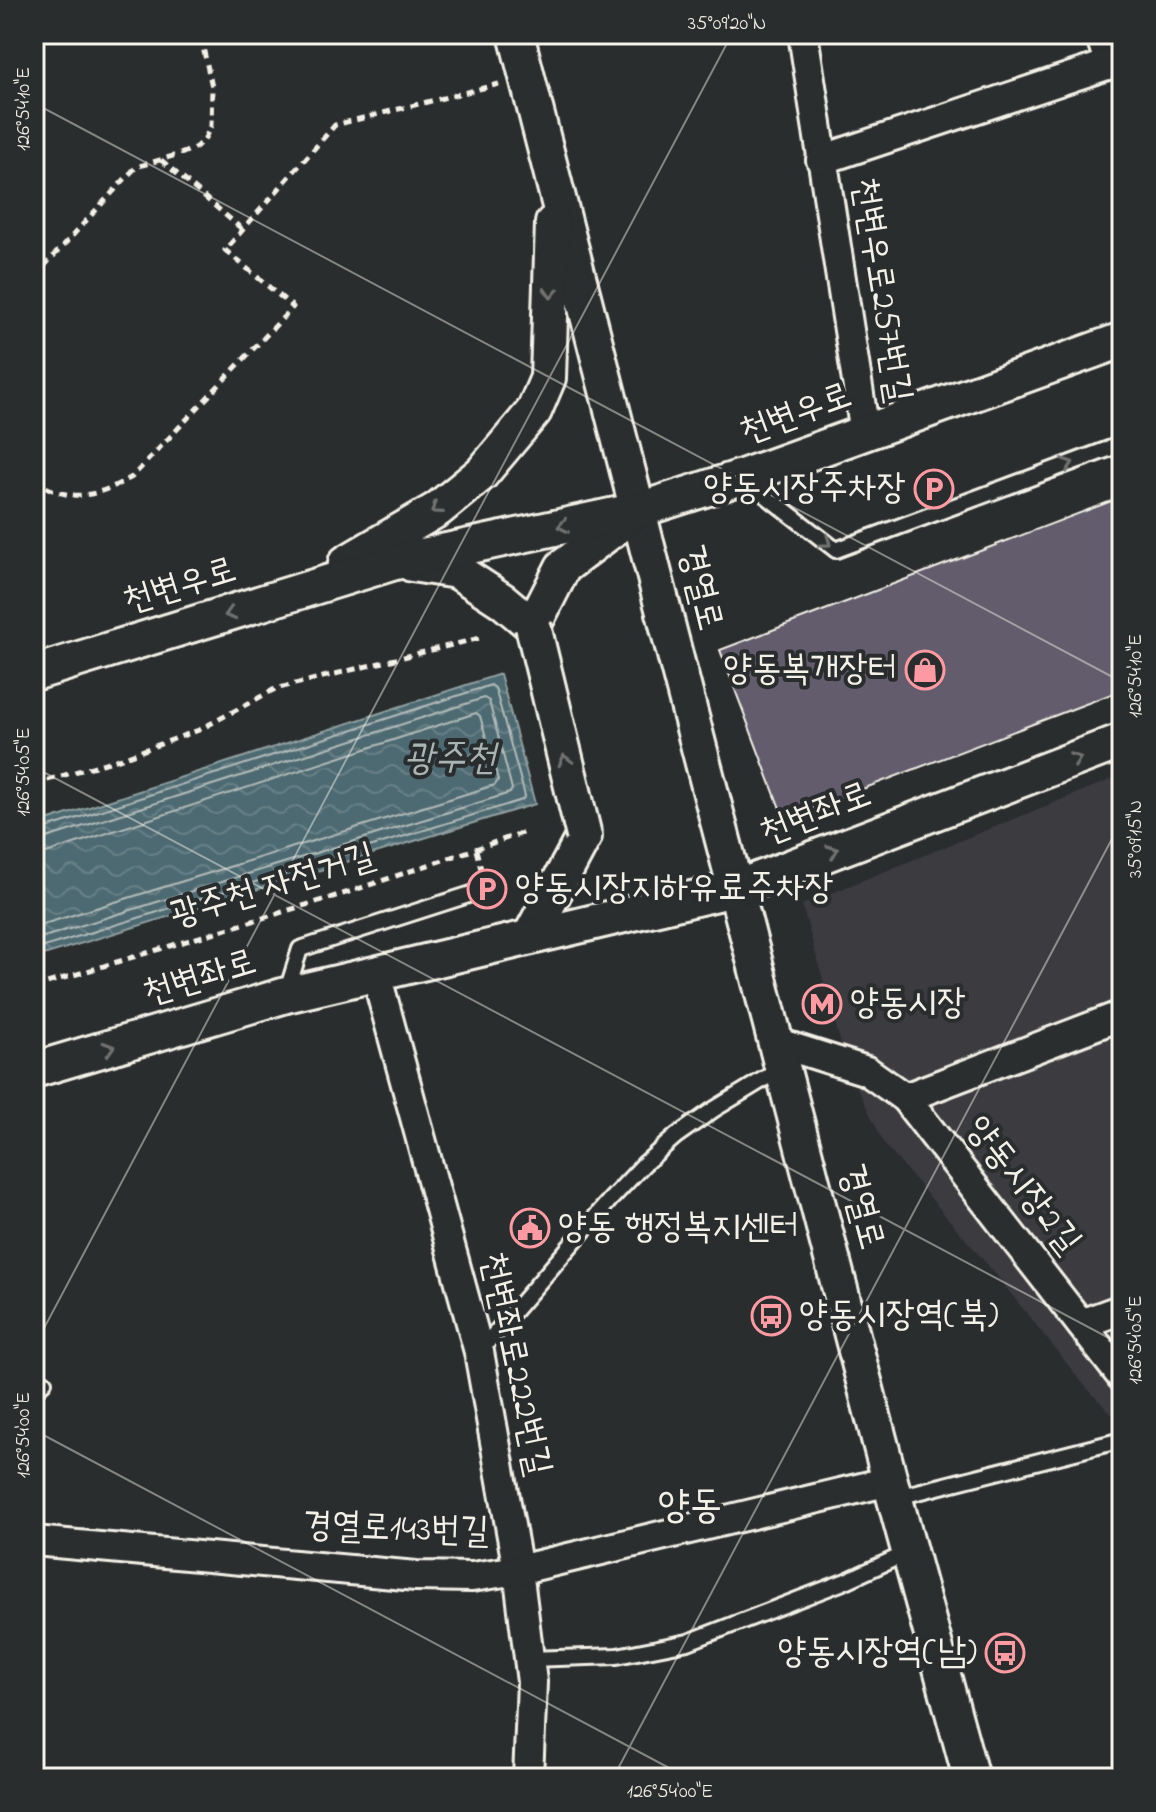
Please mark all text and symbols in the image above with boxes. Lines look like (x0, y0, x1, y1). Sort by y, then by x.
text: 35°09'20"N (688, 10, 766, 39)
text: 126°54'10"E (10, 67, 39, 151)
street label: 천변우로257번길 (836, 174, 924, 406)
one-way arrow (542, 287, 559, 300)
street label: 천변우로 (732, 370, 860, 460)
one-way arrow (1060, 458, 1074, 474)
place label: 양동시장주차장 (703, 463, 906, 516)
parking icon: 양동시장주차장 (913, 468, 955, 510)
one-way arrow (431, 499, 445, 514)
one-way arrow (556, 517, 570, 534)
one-way arrow (817, 532, 832, 547)
street label: 경열로 (663, 539, 735, 637)
street label: 천변우로 (117, 545, 243, 629)
one-way arrow (224, 605, 238, 621)
text: 126°54'10"E (1122, 634, 1151, 718)
place label: 양동복개장터 (723, 644, 897, 697)
shop icon: 양동복개장터 (904, 649, 946, 691)
text: 126°54'05"E (10, 727, 39, 817)
water label: 광주천 (404, 732, 499, 788)
one-way arrow (1068, 752, 1082, 769)
one-way arrow (558, 753, 575, 767)
street label: 천변좌로 (752, 769, 880, 861)
text: 35°09'15"N (1122, 800, 1151, 878)
street label: 광주천 자전거길 (164, 831, 382, 943)
one-way arrow (825, 844, 839, 861)
place label: 양동시장지하유료주차장 (515, 863, 834, 916)
parking icon: 양동시장지하유료주차장 (466, 868, 508, 910)
street label: 천변좌로 (137, 937, 263, 1021)
place label: 양동시장 (850, 978, 966, 1031)
metro station icon: 양동시장 (801, 983, 843, 1025)
one-way arrow (101, 1041, 115, 1057)
street label: 양동시장2길 (951, 1106, 1093, 1266)
street label: 경열로 (823, 1158, 897, 1256)
place label: 양동 행정복지센터 (558, 1202, 799, 1255)
public building icon: 양동 행정복지센터 (509, 1207, 551, 1249)
street label: 천변좌로222번길 (464, 1247, 564, 1481)
place label: 양동시장역(북) (799, 1290, 999, 1343)
bus stop icon: 양동시장역(북) (750, 1295, 792, 1337)
text: 126°54'05"E (1122, 1295, 1151, 1385)
text: 126°54'00"E (10, 1392, 39, 1478)
district label: 양동 (658, 1478, 722, 1537)
street label: 경열로143번길 (302, 1500, 490, 1560)
place label: 양동시장역(남) (777, 1627, 977, 1680)
bus stop icon: 양동시장역(남) (984, 1632, 1026, 1674)
text: 126°54'00"E (627, 1778, 713, 1807)

